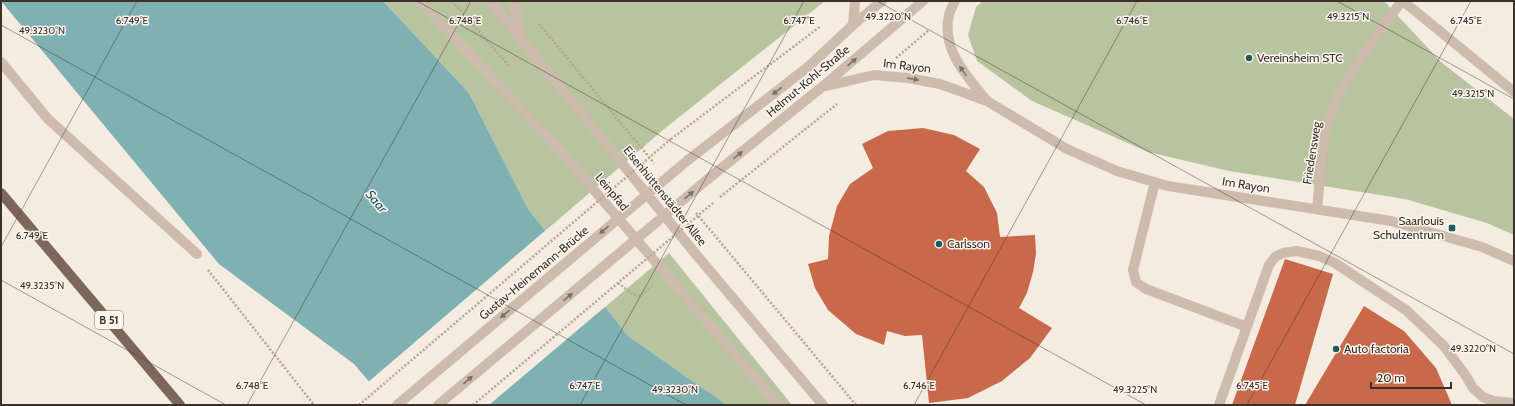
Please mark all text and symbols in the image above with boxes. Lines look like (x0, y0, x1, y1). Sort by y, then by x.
text: 49.3220°N (865, 10, 911, 23)
text: 49.3215°N (1327, 10, 1369, 23)
text: 6.749°E (116, 14, 149, 27)
text: 6.748°E (449, 14, 482, 27)
text: 6.747°E (783, 14, 815, 27)
text: 6.746°E (1116, 14, 1149, 27)
text: 6.745°E (1450, 14, 1482, 27)
text: 49.3230°N (19, 24, 65, 37)
street label: Helmut-Kohl-Straße (763, 42, 852, 120)
place label: Vereinsheim STC (1257, 50, 1343, 65)
marker: Vereinsheim STC (1244, 53, 1254, 63)
street label: Im Rayon (882, 55, 932, 76)
one-way arrow (847, 57, 857, 66)
one-way arrow (959, 66, 967, 76)
one-way arrow (907, 76, 919, 82)
one-way arrow (771, 87, 782, 95)
text: 49.3215°N (1452, 87, 1494, 100)
street label: Friedensweg (1299, 119, 1324, 185)
street label: Eisenhüttenstädter Allee (620, 143, 710, 249)
one-way arrow (733, 150, 744, 159)
street label: Leinpfad (592, 170, 632, 213)
street label: Im Rayon (1221, 173, 1271, 196)
water label: Saar (363, 186, 392, 216)
one-way arrow (684, 191, 694, 200)
place label: Saarlouis Schulzentrum (1373, 213, 1444, 242)
street label: Gustav-Heinemann-Brücke (476, 222, 591, 323)
marker: Saarlouis Schulzentrum (1447, 223, 1457, 233)
one-way arrow (599, 226, 610, 235)
text: 6.749°E (16, 229, 49, 242)
place label: Carlsson (947, 236, 990, 251)
marker: Carlsson (934, 239, 944, 249)
text: 49.3235°N (20, 279, 64, 292)
one-way arrow (562, 292, 573, 301)
one-way arrow (499, 310, 510, 319)
road number: B 51 (95, 311, 123, 329)
place label: Auto factoria (1344, 341, 1409, 356)
text: 49.3220°N (1450, 342, 1496, 355)
marker: Auto factoria (1331, 344, 1341, 354)
scale bar (1371, 364, 1451, 390)
text: 20 m (1377, 370, 1405, 385)
one-way arrow (463, 375, 473, 384)
text: 6.748°E (236, 379, 269, 392)
text: 6.747°E (569, 379, 601, 392)
text: 6.746°E (903, 379, 936, 392)
text: 6.745°E (1236, 379, 1268, 392)
text: 49.3230°N (652, 383, 698, 396)
text: 49.3225°N (1113, 383, 1157, 396)

